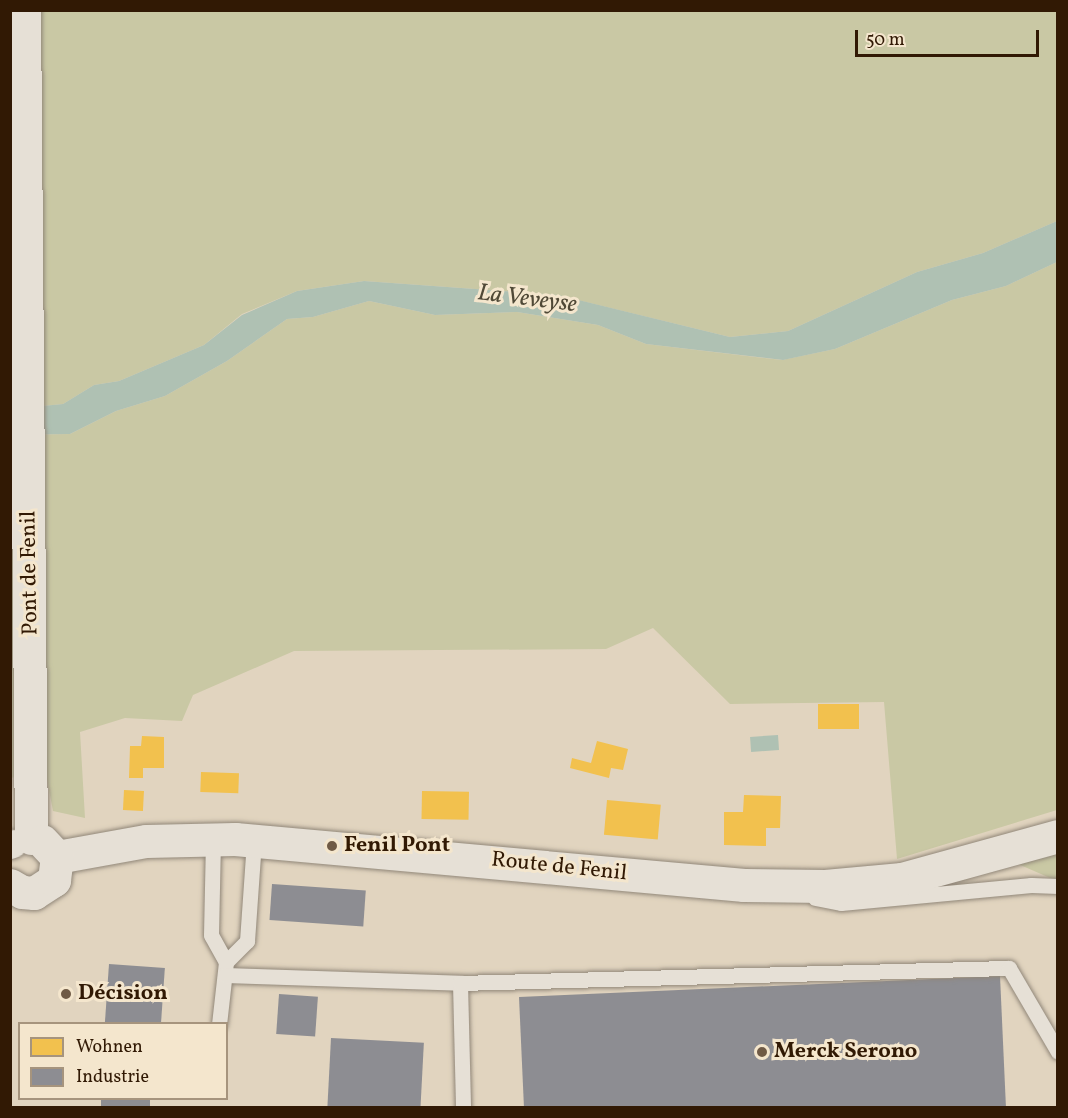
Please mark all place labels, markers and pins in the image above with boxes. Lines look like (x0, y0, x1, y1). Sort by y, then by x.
place label: Fenil Pont (344, 833, 450, 859)
marker: Fenil Pont (325, 839, 339, 853)
place label: Décision (78, 981, 168, 1007)
marker: Décision (59, 987, 73, 1001)
place label: Merck Serono (774, 1039, 917, 1065)
marker: Merck Serono (755, 1045, 769, 1059)

